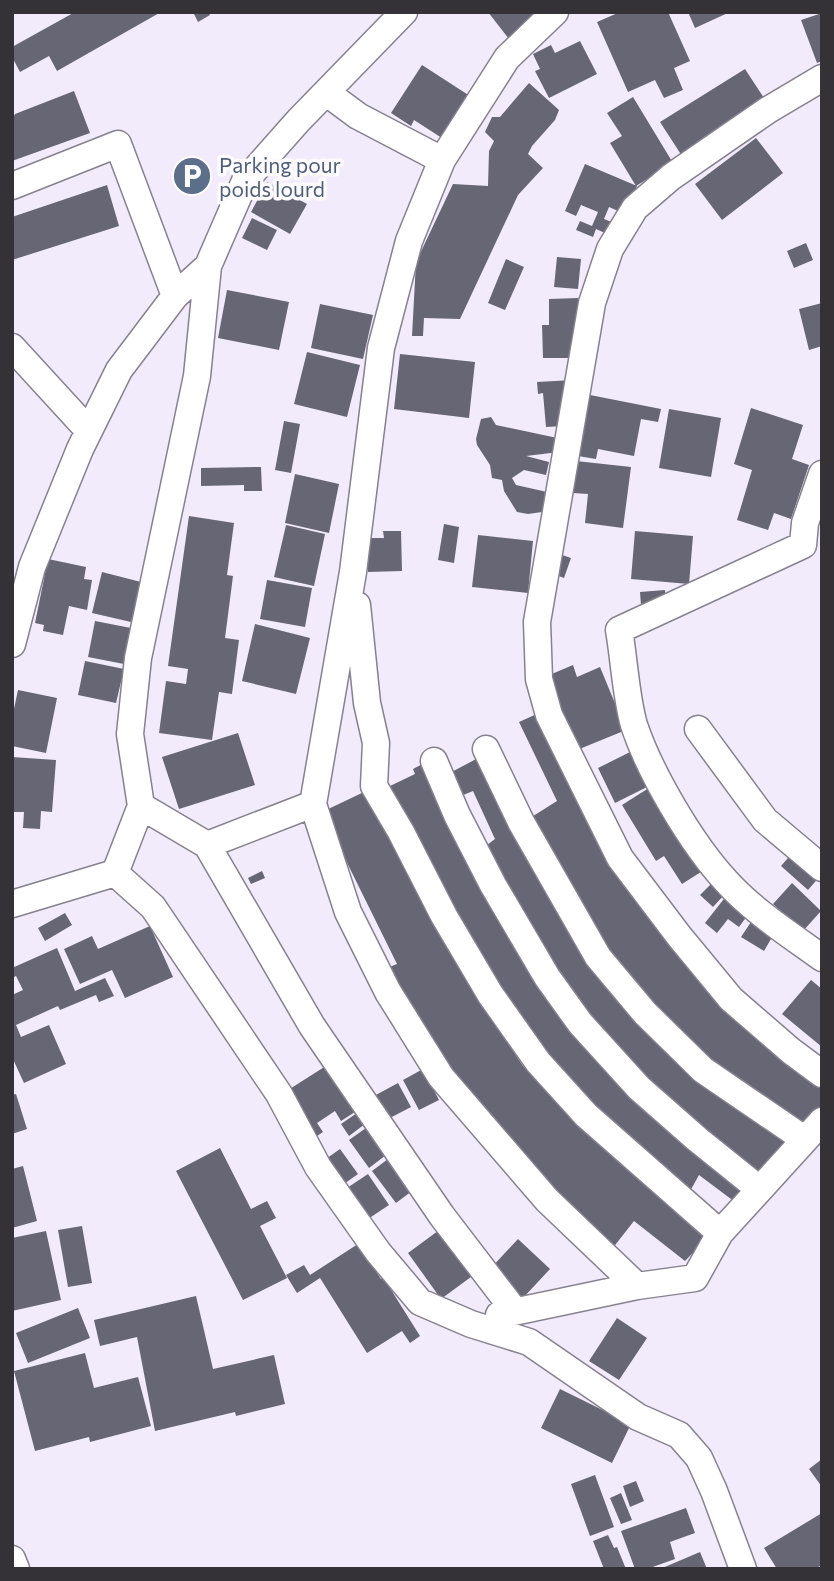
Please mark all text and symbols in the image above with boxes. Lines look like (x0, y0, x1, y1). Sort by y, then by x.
place label: Parking pour poids lourd (219, 152, 341, 201)
parking icon: Parking pour poids lourd (171, 155, 213, 197)

